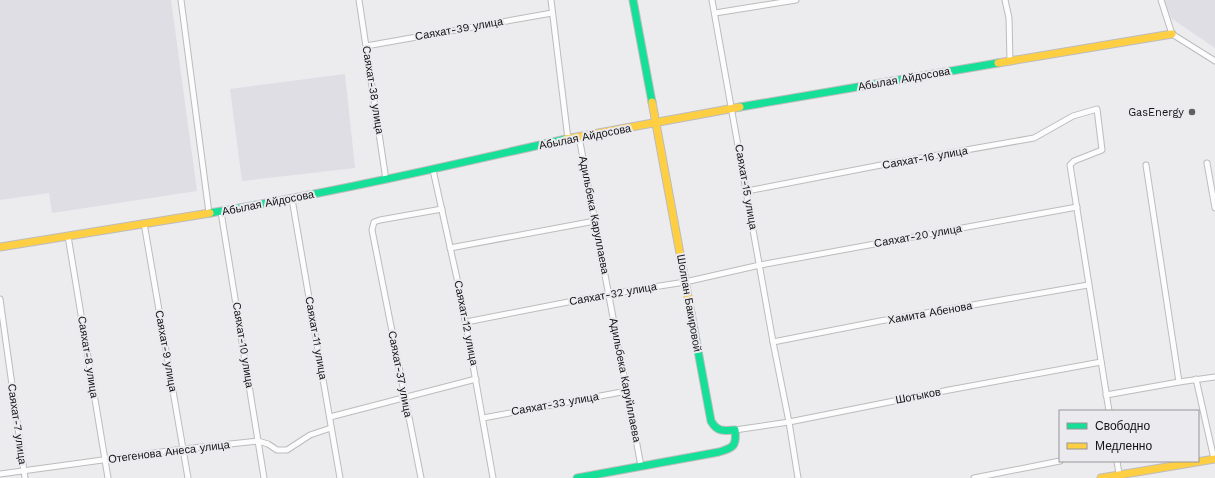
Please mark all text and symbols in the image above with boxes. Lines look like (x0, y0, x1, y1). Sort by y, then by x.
street label: Саяхат-39 улица (414, 15, 505, 43)
street label: Саяхат-38 улица (360, 45, 387, 136)
street label: Абылая Айдосова (857, 64, 952, 94)
place label: GasEnergy (1128, 106, 1184, 119)
marker: GasEnergy (1187, 107, 1197, 117)
street label: Абылая Айдосова (538, 122, 633, 152)
street label: Саяхат-15 улица (732, 143, 760, 231)
street label: Саяхат-16 улица (881, 144, 970, 172)
street label: Адильбека Каруллаева (576, 155, 612, 276)
street label: Абылая Айдосова (221, 188, 316, 218)
street label: Саяхат-20 улица (873, 222, 964, 250)
street label: Шолпан Бакировой (674, 253, 704, 353)
street label: Саяхат-12 улица (451, 279, 481, 367)
street label: Саяхат-32 улица (568, 280, 659, 308)
street label: Саяхат-11 улица (302, 295, 330, 381)
street label: Хамита Абенова (887, 299, 974, 327)
street label: Саяхат-10 улица (230, 301, 256, 390)
street label: Саяхат-9 улица (152, 309, 180, 394)
street label: Саяхат-8 улица (75, 315, 101, 400)
street label: Адильбека Каруйллаева (607, 317, 644, 444)
street label: Саяхат-37 улица (385, 330, 415, 419)
street label: Саяхат-7 улица (5, 383, 29, 466)
street label: Шотыков (894, 385, 942, 407)
street label: Саяхат-33 улица (510, 390, 601, 418)
legend (1059, 410, 1199, 462)
text: Свободно (1095, 419, 1150, 433)
street label: Отегенова Анеса улица (107, 438, 231, 466)
text: Медленно (1095, 439, 1152, 453)

